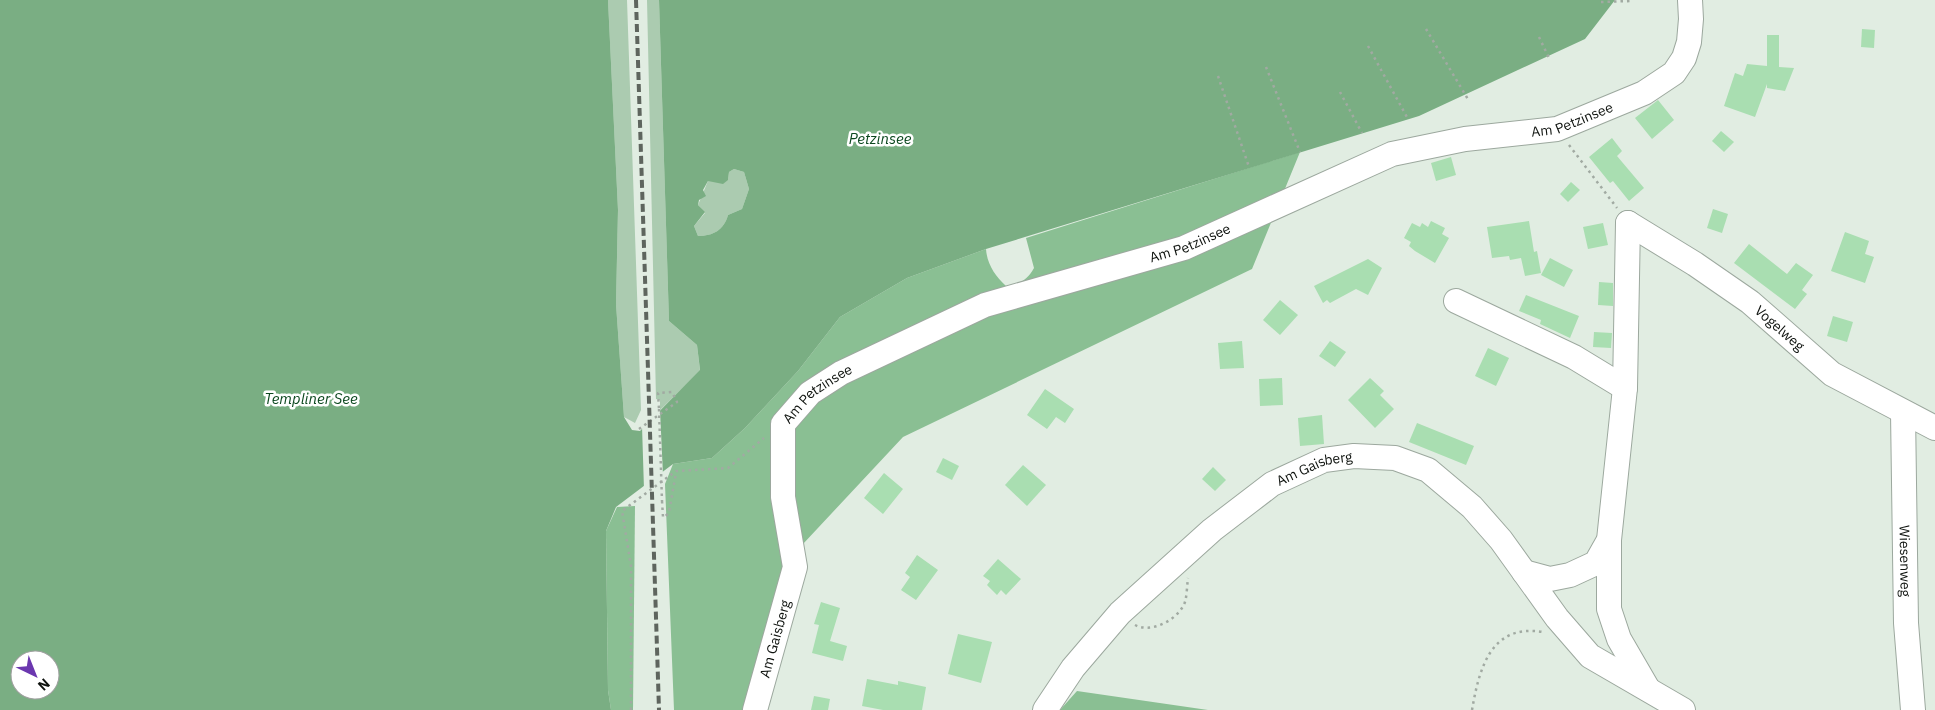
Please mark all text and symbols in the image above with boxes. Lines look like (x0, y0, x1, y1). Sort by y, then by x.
street label: Am Petzinsee (1530, 98, 1616, 141)
water label: Petzinsee (849, 129, 912, 148)
street label: Am Petzinsee (1147, 219, 1234, 266)
street label: Vogelweg (1751, 301, 1809, 355)
street label: Am Petzinsee (779, 360, 855, 427)
water label: Templiner See (264, 389, 358, 408)
street label: Am Gaisberg (1273, 447, 1354, 490)
street label: Wiesenweg (1896, 525, 1915, 598)
street label: Am Gaisberg (755, 597, 795, 680)
north arrow (10, 650, 60, 700)
text: N (34, 674, 54, 695)

